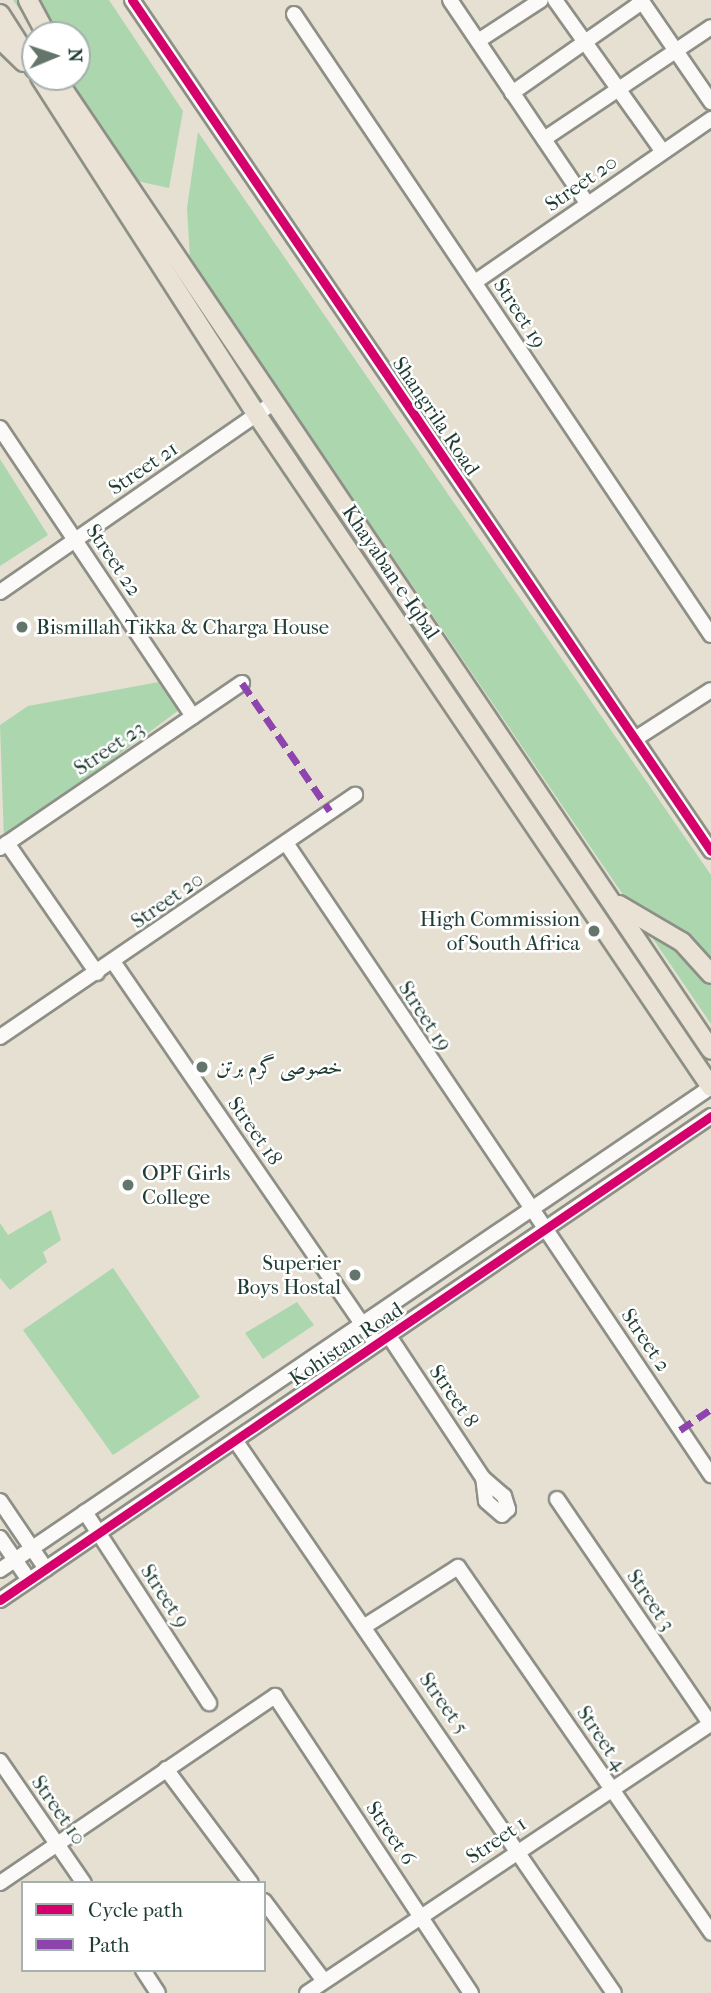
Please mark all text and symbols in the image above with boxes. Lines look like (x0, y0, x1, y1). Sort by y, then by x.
north arrow (21, 21, 91, 91)
text: N (64, 48, 86, 63)
street label: Street 20 (540, 149, 622, 217)
street label: Street 19 (488, 273, 552, 353)
street label: Shangrila Road (387, 352, 485, 480)
street label: Street 21 (104, 436, 182, 500)
street label: Khayaban-e-Iqbal (337, 500, 445, 644)
street label: Street 22 (81, 519, 147, 601)
place label: Bismillah Tikka & Charga House (36, 614, 329, 640)
marker: Bismillah Tikka & Charga House (14, 619, 30, 635)
street label: Street 23 (69, 715, 149, 781)
street label: Street 20 (126, 866, 208, 934)
place label: High Commission of South Africa (420, 906, 580, 956)
marker: High Commission of South Africa (586, 923, 602, 939)
street label: Street 19 (393, 976, 457, 1056)
place label: خصوصی گرم برتن (216, 1054, 342, 1080)
marker: خصوصی گرم برتن (194, 1059, 210, 1075)
street label: Street 18 (222, 1092, 288, 1170)
place label: OPF Girls College (142, 1160, 230, 1210)
marker: OPF Girls College (120, 1177, 136, 1193)
place label: Superier Boys Hostal (236, 1250, 341, 1300)
marker: Superier Boys Hostal (347, 1267, 363, 1283)
street label: Kohistan Road (284, 1297, 408, 1391)
street label: Street 2 (616, 1304, 676, 1376)
street label: Street 8 (424, 1360, 484, 1432)
street label: Street 9 (135, 1559, 195, 1633)
street label: Street 3 (621, 1565, 681, 1635)
street label: Street 5 (414, 1668, 474, 1738)
street label: Street 4 (571, 1701, 633, 1775)
street label: Street 10 (26, 1770, 92, 1850)
street label: Street 6 (361, 1796, 421, 1870)
street label: Street 1 (461, 1811, 531, 1869)
legend (21, 1881, 266, 1972)
text: Cycle path (88, 1898, 183, 1922)
text: Path (88, 1933, 129, 1957)

